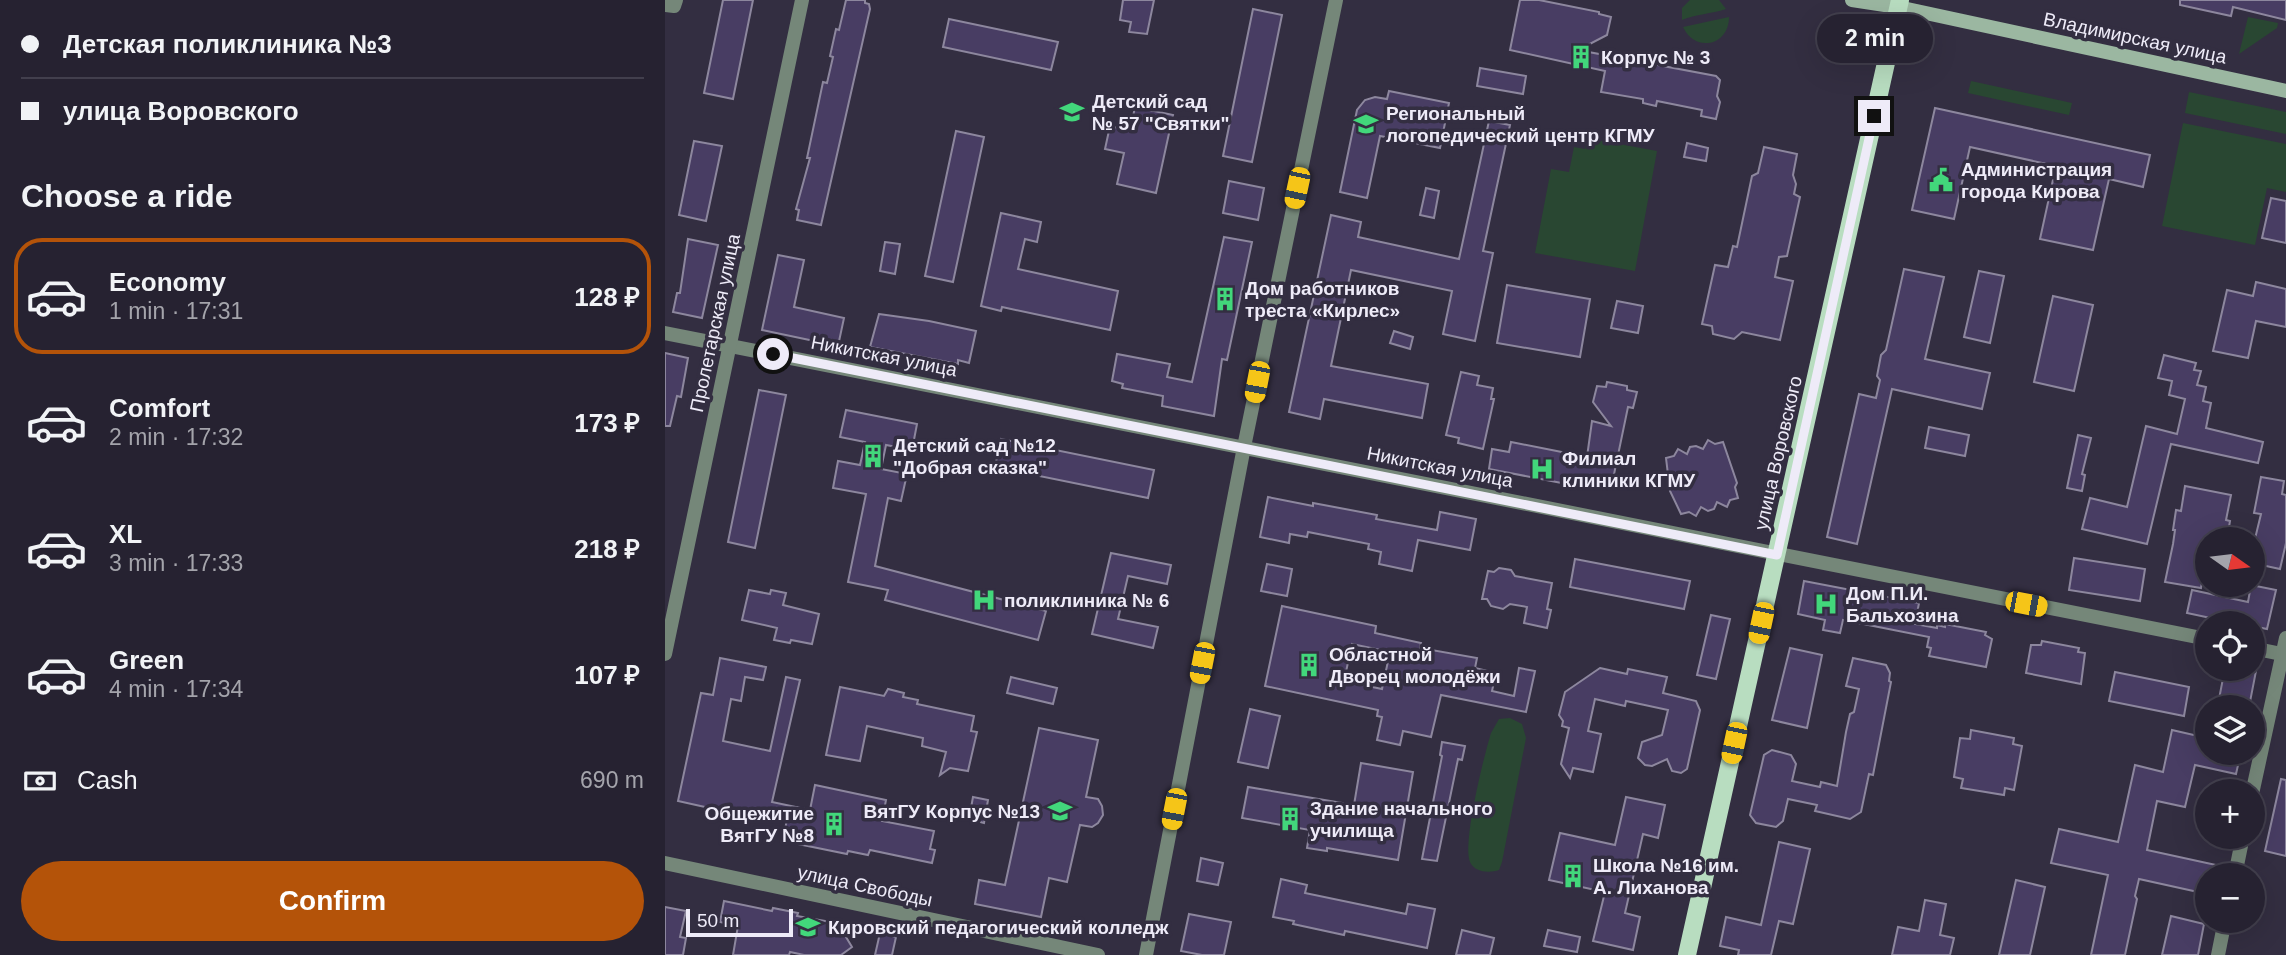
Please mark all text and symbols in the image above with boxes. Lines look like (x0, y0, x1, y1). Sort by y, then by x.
street label: Владимирская улица (2041, 8, 2229, 68)
callout: 2 min (1816, 15, 1932, 64)
text: 2 min (1845, 25, 1905, 51)
text: Детская поликлиника №3 (63, 29, 392, 59)
building icon: Корпус № 3 (1567, 43, 1595, 71)
place label: Корпус № 3 (1601, 47, 1710, 68)
place label: Детский сад № 57 "Святки" (1092, 91, 1230, 134)
text: улица Воровского (63, 96, 299, 126)
school or university icon: Детский сад № 57 "Святки" (1058, 98, 1086, 126)
route end (1858, 100, 1890, 132)
place label: Региональный логопедический центр КГМУ (1386, 103, 1655, 146)
school or university icon: Региональный логопедический центр КГМУ (1352, 110, 1380, 138)
place label: Администрация города Кирова (1961, 159, 2112, 202)
car (1283, 165, 1312, 211)
public building icon: Администрация города Кирова (1927, 166, 1955, 194)
text: Choose a ride (21, 178, 233, 214)
street label: Пролетарская улица (686, 232, 744, 414)
icon: car (25, 265, 88, 328)
text: Economy (109, 267, 226, 297)
place label: Дом работников треста «Кирлес» (1245, 278, 1400, 321)
text: 128 ₽ (574, 282, 640, 312)
building icon: Дом работников треста «Кирлес» (1211, 285, 1239, 313)
text: 1 min · 17:31 (109, 298, 243, 324)
street label: Никитская улица (809, 332, 959, 381)
route start (757, 338, 789, 370)
car (1243, 359, 1272, 405)
street label: улица Воровского (1750, 374, 1806, 532)
icon: car (25, 391, 88, 454)
text: Comfort (109, 393, 210, 423)
text: 173 ₽ (574, 408, 640, 438)
text: 2 min · 17:32 (109, 424, 243, 450)
place label: Детский сад №12 "Добрая сказка" (893, 435, 1056, 478)
building icon: Детский сад №12 "Добрая сказка" (859, 442, 887, 470)
street label: Никитская улица (1365, 443, 1515, 492)
place label: Филиал клиники КГМУ (1562, 448, 1695, 491)
hospital icon: Филиал клиники КГМУ (1528, 455, 1556, 483)
icon: car (25, 517, 88, 580)
text: XL (109, 519, 142, 549)
north arrow (2195, 527, 2265, 597)
map controls (2195, 527, 2265, 933)
text: 218 ₽ (574, 534, 640, 564)
text: 3 min · 17:33 (109, 550, 243, 576)
place label: Дом П.И. Бальхозина (1846, 583, 1959, 626)
hospital icon: поликлиника № 6 (970, 586, 998, 614)
place label: поликлиника № 6 (1004, 590, 1169, 611)
hospital icon: Дом П.И. Бальхозина (1812, 590, 1840, 618)
car (2004, 590, 2049, 618)
car (1747, 600, 1776, 646)
button: locate (2195, 611, 2265, 681)
car (1188, 640, 1217, 686)
icon: car (25, 643, 88, 706)
place label: Областной Дворец молодёжи (1329, 644, 1501, 687)
text: Green (109, 645, 184, 675)
building icon: Областной Дворец молодёжи (1295, 651, 1323, 679)
text: 107 ₽ (574, 660, 640, 690)
text: 4 min · 17:34 (109, 676, 243, 702)
button: layers (2195, 695, 2265, 765)
car (1720, 720, 1749, 766)
icon: cash (21, 762, 59, 800)
text: Cash (77, 765, 138, 795)
text: 690 m (580, 767, 644, 793)
button: + (2195, 779, 2265, 849)
car (1160, 786, 1189, 832)
school or university icon: ВятГУ Корпус №13 (1046, 797, 1074, 825)
place label: Здание начального училища (1310, 798, 1493, 841)
place label: ВятГУ Корпус №13 (863, 801, 1040, 822)
place label: Общежитие ВятГУ №8 (704, 803, 814, 846)
building icon: Здание начального училища (1276, 805, 1304, 833)
building icon: Общежитие ВятГУ №8 (820, 810, 848, 838)
place label: Школа №16 им. А. Лиханова (1593, 855, 1739, 898)
button: Confirm (21, 861, 644, 941)
street label: улица Свободы (796, 861, 934, 911)
building icon: Школа №16 им. А. Лиханова (1559, 862, 1587, 890)
button: − (2195, 863, 2265, 933)
scale bar (686, 906, 793, 938)
text: 50 m (697, 910, 739, 931)
school or university icon: Кировский педагогический колледж (794, 913, 822, 941)
place label: Кировский педагогический колледж (828, 917, 1169, 938)

